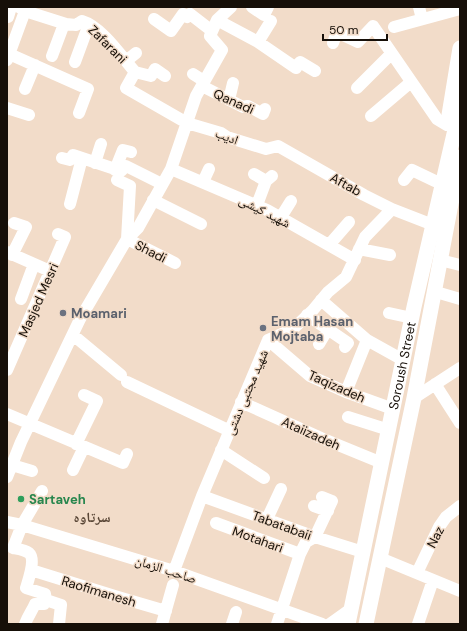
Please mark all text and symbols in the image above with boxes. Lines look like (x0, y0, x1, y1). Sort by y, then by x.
scale bar (323, 16, 387, 42)
street label: Zafarani (85, 21, 131, 67)
text: 50 m (329, 22, 358, 38)
street label: Qanadi (211, 85, 257, 118)
street label: ادیب (213, 124, 241, 149)
street label: Aftab (327, 169, 364, 200)
street label: شهید کیشی (236, 191, 293, 232)
street label: Shadi (132, 236, 169, 267)
street label: Masjed Mesri (15, 260, 62, 340)
place label: Moamari (71, 305, 127, 322)
marker: Moamari (58, 308, 68, 318)
place label: Emam Hasan Mojtaba (271, 313, 353, 345)
street label: Soroush Street (385, 320, 420, 411)
marker: Emam Hasan Mojtaba (258, 323, 268, 333)
street label: شهید مجتبی دشتی (221, 347, 272, 437)
street label: Taqizadeh (306, 366, 368, 407)
street label: Ataiizadeh (279, 413, 343, 454)
place label: Sartaveh (29, 491, 86, 508)
marker: Sartaveh (16, 494, 26, 504)
street label: Tabatabaii (250, 507, 314, 544)
district label: سرتاوه (73, 508, 111, 526)
street label: Motahari (230, 522, 286, 557)
street label: Naz (423, 524, 448, 551)
street label: صاحب الزمان (133, 552, 199, 587)
street label: Raofimanesh (59, 572, 138, 611)

